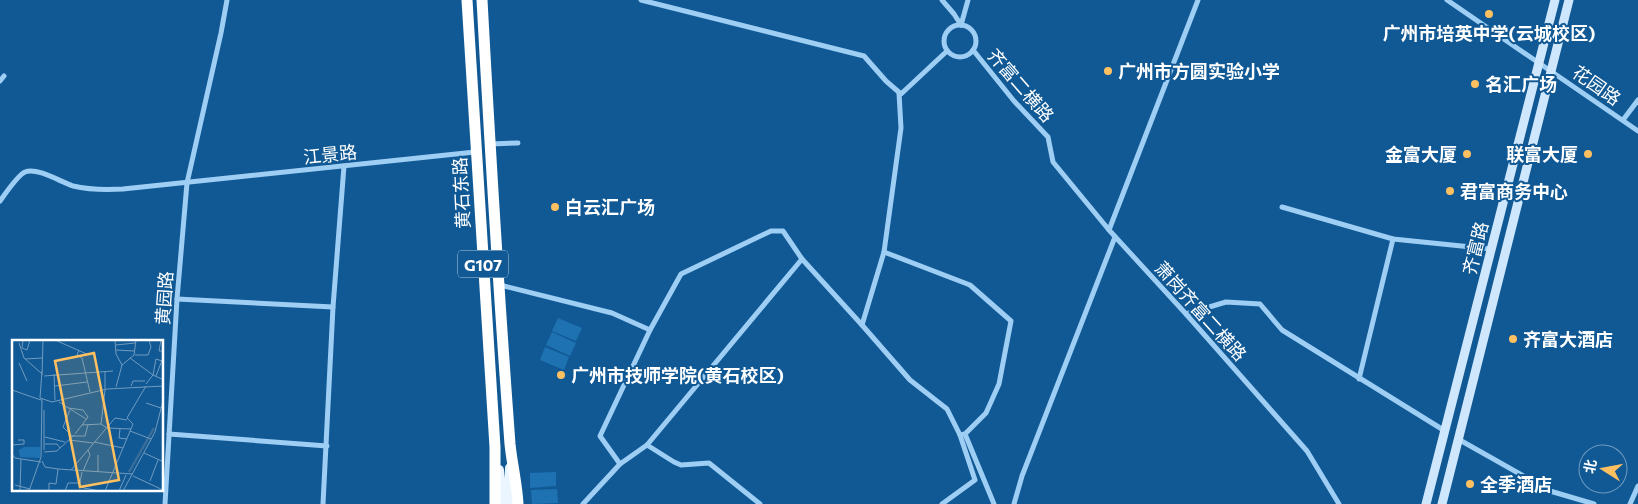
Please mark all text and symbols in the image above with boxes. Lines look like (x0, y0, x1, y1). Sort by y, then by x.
marker: 广州市培英中学(云城校区) (1483, 8, 1495, 20)
place label: 广州市培英中学(云城校区) (1383, 22, 1595, 44)
street label: 齐富二横路 (983, 44, 1059, 126)
place label: 广州市方圆实验小学 (1118, 60, 1280, 82)
street label: 花园路 (1569, 61, 1625, 109)
marker: 广州市方圆实验小学 (1102, 65, 1114, 77)
place label: 名汇广场 (1485, 73, 1557, 95)
marker: 名汇广场 (1469, 78, 1481, 90)
street label: 江景路 (302, 140, 358, 168)
place label: 金富大厦 (1385, 143, 1457, 165)
place label: 联富大厦 (1506, 143, 1578, 165)
marker: 金富大厦 (1461, 148, 1473, 160)
marker: 联富大厦 (1582, 148, 1594, 160)
street label: 黄石东路 (448, 156, 474, 230)
place label: 君富商务中心 (1460, 180, 1568, 202)
marker: 君富商务中心 (1444, 185, 1456, 197)
place label: 白云汇广场 (565, 196, 655, 218)
marker: 白云汇广场 (549, 201, 561, 213)
street label: 齐富路 (1458, 219, 1492, 277)
road number: G107 (458, 250, 508, 278)
street label: 萧岗齐富二横路 (1151, 257, 1251, 365)
street label: 黄园路 (151, 270, 177, 326)
place label: 齐富大酒店 (1523, 328, 1613, 350)
marker: 齐富大酒店 (1507, 333, 1519, 345)
inset map (12, 340, 164, 492)
place label: 广州市技师学院(黄石校区) (571, 364, 784, 386)
marker: 广州市技师学院(黄石校区) (555, 369, 567, 381)
north arrow (1578, 444, 1628, 494)
text: 北 (1580, 458, 1599, 475)
place label: 全季酒店 (1480, 473, 1552, 495)
marker: 全季酒店 (1464, 478, 1476, 490)

